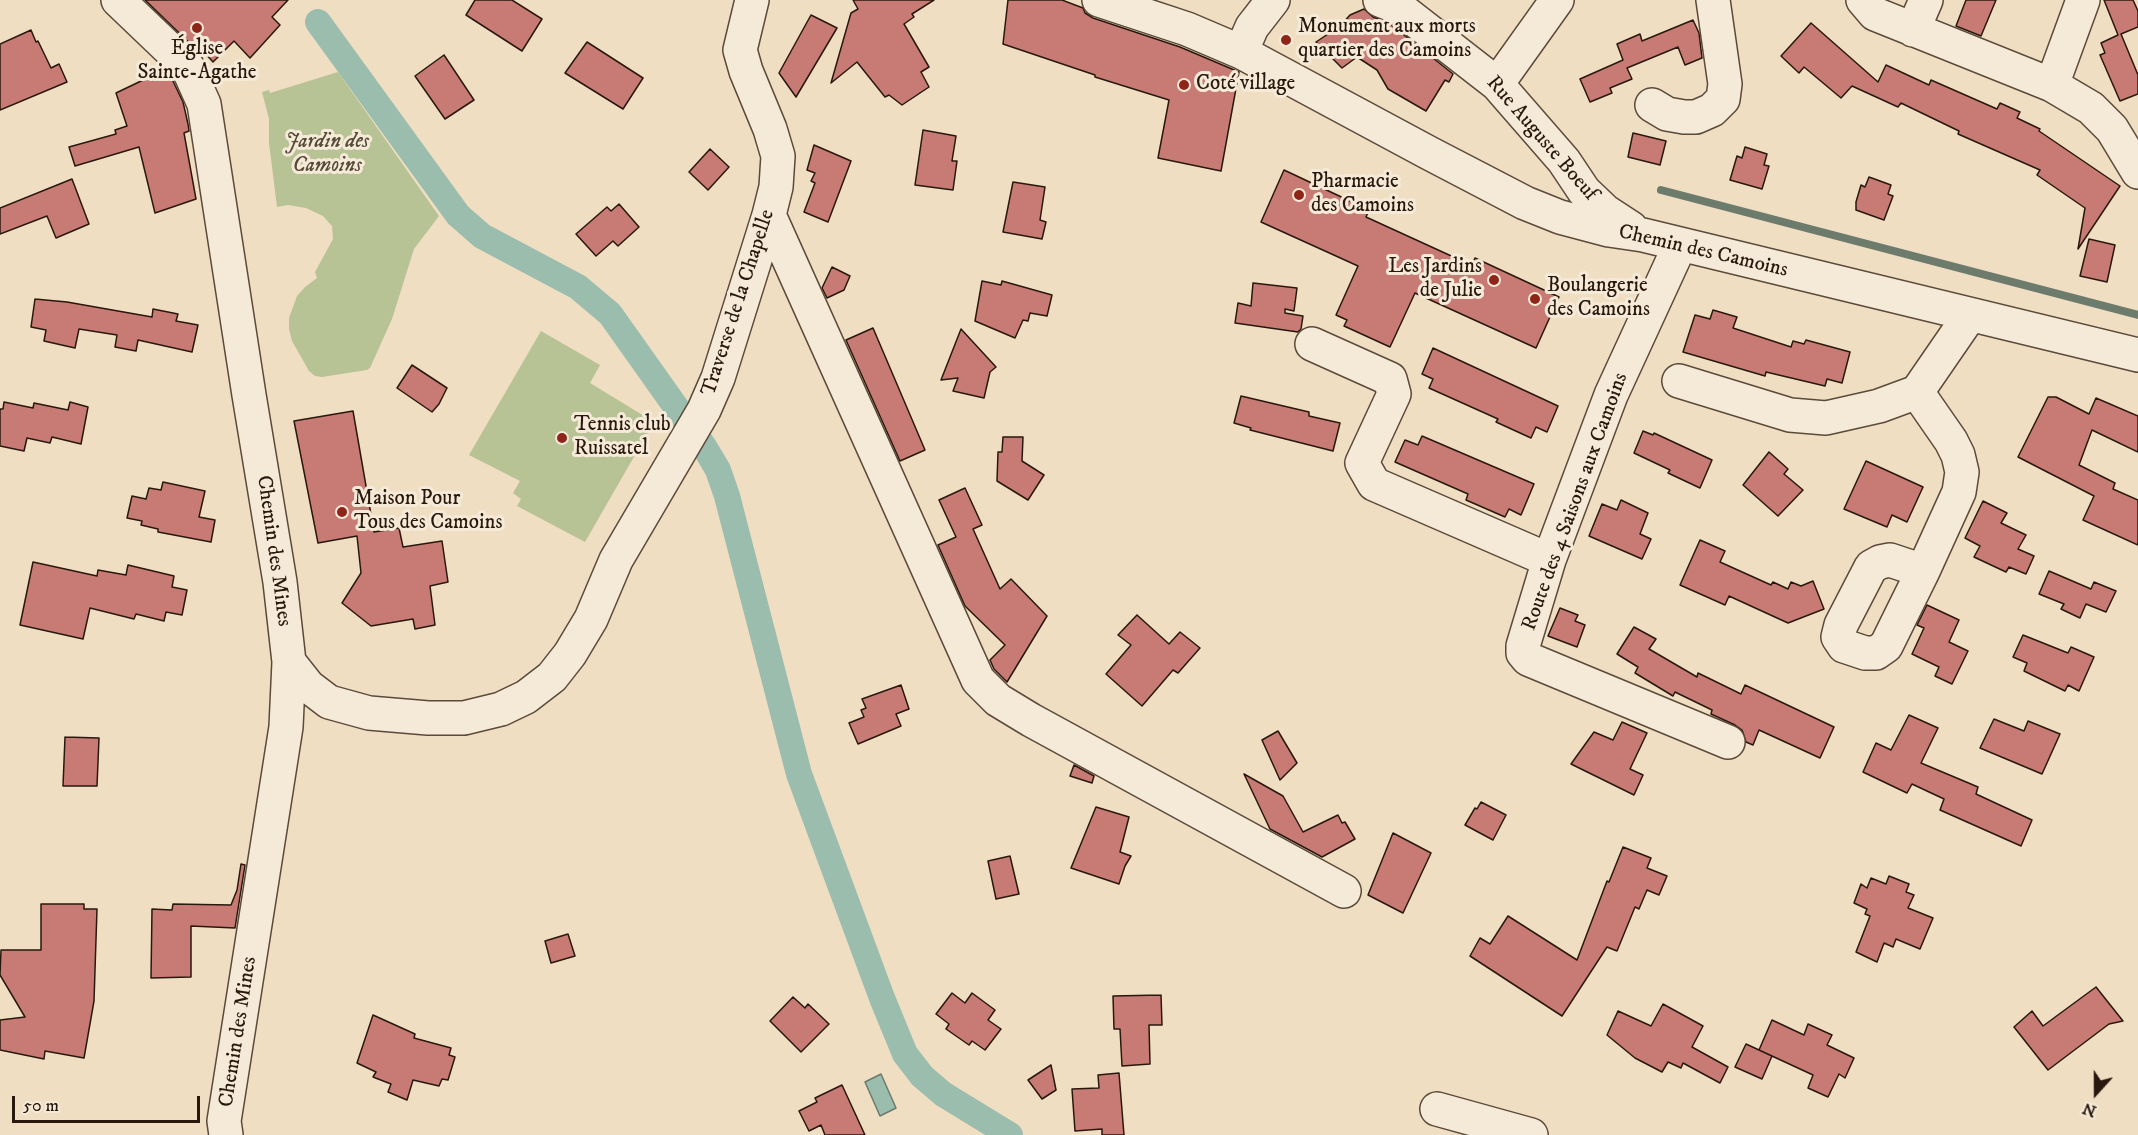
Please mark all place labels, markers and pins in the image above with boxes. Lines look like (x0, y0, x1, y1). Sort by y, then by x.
place label: Monument aux morts quartier des Camoins (1298, 15, 1476, 65)
marker: Église Sainte-Agathe (190, 21, 204, 35)
marker: Monument aux morts quartier des Camoins (1279, 33, 1293, 47)
place label: Église Sainte-Agathe (137, 37, 257, 87)
place label: Coté village (1196, 72, 1295, 98)
marker: Coté village (1177, 78, 1191, 92)
place label: Pharmacie des Camoins (1311, 170, 1414, 220)
marker: Pharmacie des Camoins (1292, 188, 1306, 202)
place label: Les Jardins de Julie (1388, 255, 1482, 305)
marker: Les Jardins de Julie (1487, 273, 1501, 287)
place label: Boulangerie des Camoins (1547, 274, 1650, 324)
marker: Boulangerie des Camoins (1528, 292, 1542, 306)
place label: Tennis club Ruissatel (574, 413, 671, 463)
marker: Tennis club Ruissatel (555, 431, 569, 445)
place label: Maison Pour Tous des Camoins (354, 487, 502, 537)
marker: Maison Pour Tous des Camoins (335, 505, 349, 519)

